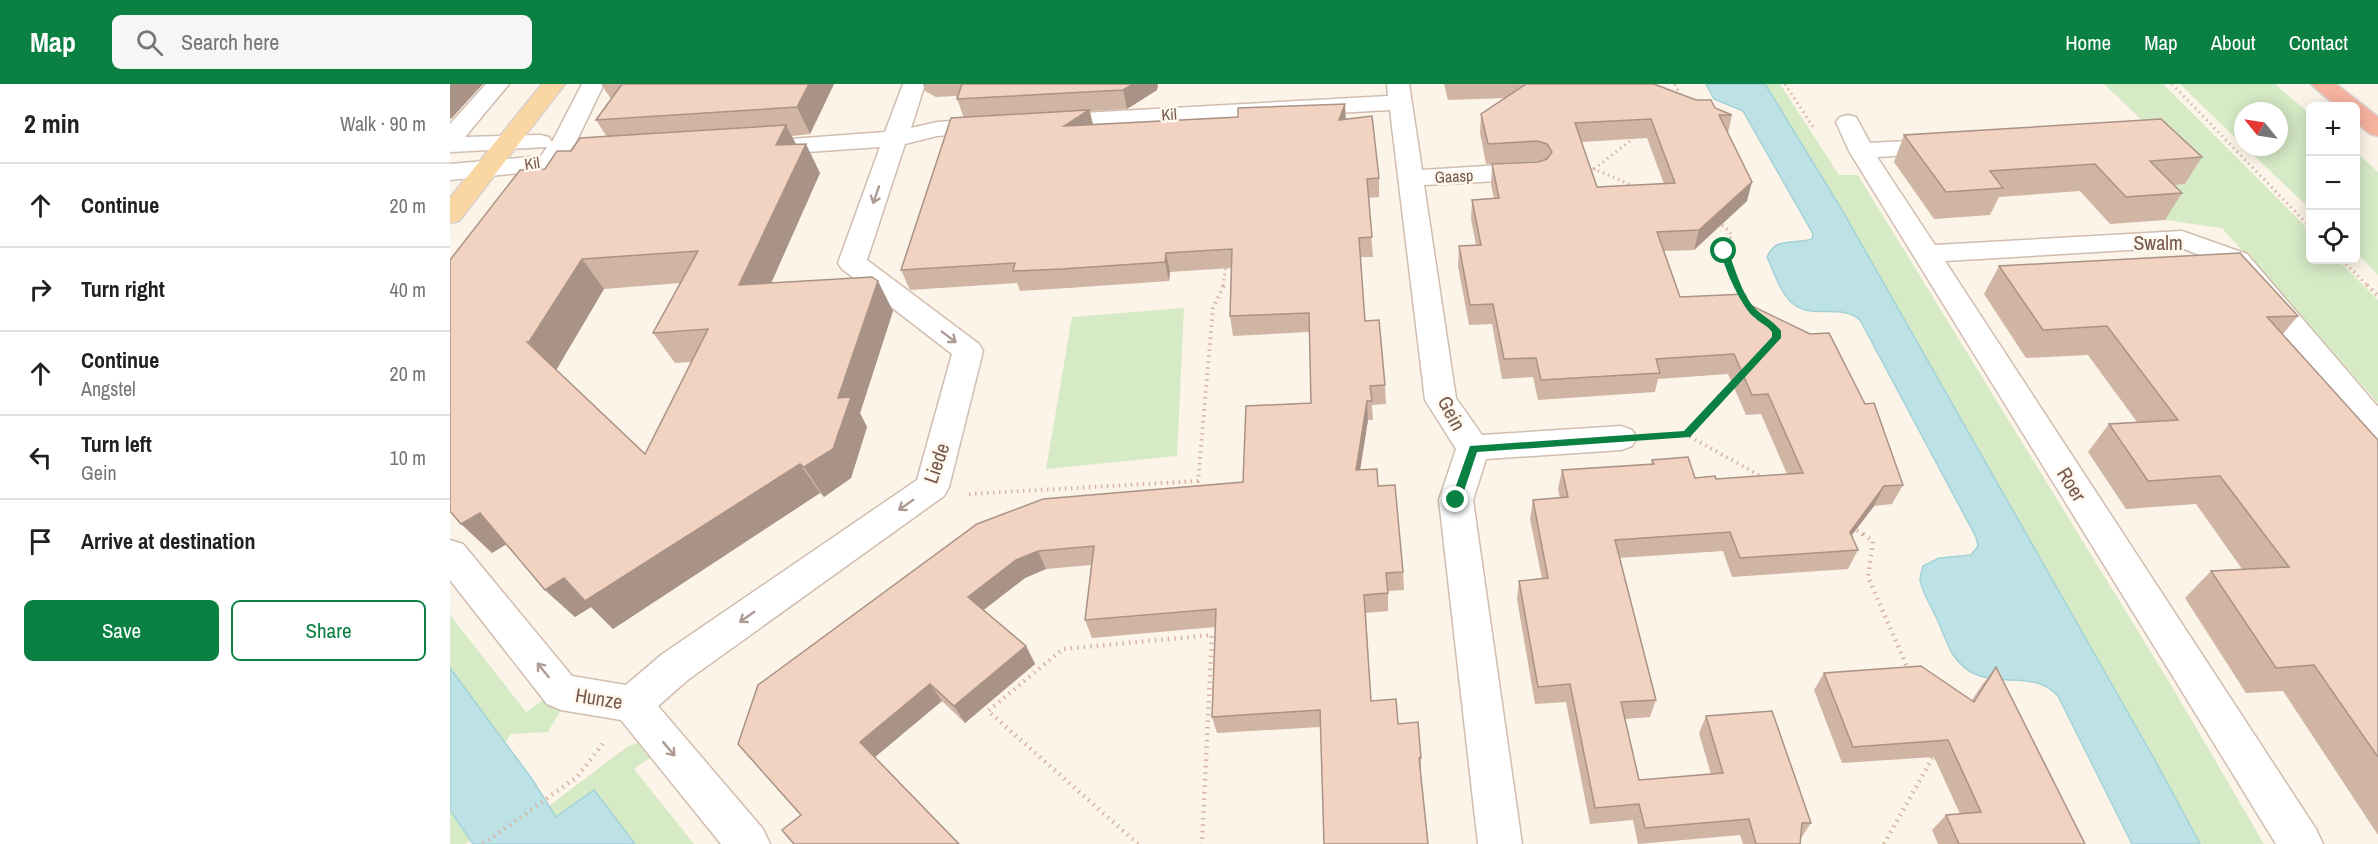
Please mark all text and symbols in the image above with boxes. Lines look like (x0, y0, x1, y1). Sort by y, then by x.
search box (112, 15, 532, 69)
text: Map (30, 23, 76, 61)
icon: search (133, 26, 166, 59)
text: Search here (181, 27, 279, 57)
text: Home (2065, 28, 2111, 57)
text: Map (2144, 28, 2178, 57)
text: About (2211, 28, 2256, 57)
text: Contact (2289, 28, 2348, 57)
street label: Kil (1161, 102, 1177, 126)
north arrow (2234, 102, 2288, 156)
map controls (2306, 102, 2360, 264)
button: + (2306, 102, 2360, 156)
text: 2 min (24, 106, 80, 141)
text: Walk · 90 m (340, 110, 426, 137)
street label: Kil (523, 151, 541, 175)
button: − (2306, 156, 2360, 210)
street label: Gaasp (1434, 164, 1474, 188)
one-way arrow (869, 185, 880, 203)
icon: ahead (24, 189, 57, 222)
text: Continue (81, 190, 159, 220)
text: 20 m (390, 192, 426, 219)
button: locate (2306, 210, 2360, 264)
street label: Swalm (2133, 229, 2183, 256)
route start (1710, 237, 1736, 263)
icon: right (24, 273, 57, 306)
text: Turn right (81, 274, 165, 304)
text: 40 m (390, 276, 426, 303)
one-way arrow (941, 331, 957, 344)
text: Continue (81, 345, 159, 375)
icon: ahead (24, 357, 57, 390)
text: 20 m (390, 360, 426, 387)
text: Angstel (81, 375, 136, 402)
street label: Gein (1432, 391, 1472, 435)
text: Turn left (81, 429, 152, 459)
street label: Liede (917, 439, 955, 487)
icon: left (24, 441, 57, 474)
text: 10 m (390, 444, 426, 471)
text: Gein (81, 459, 117, 486)
street label: Roer (2051, 462, 2093, 507)
route end (1442, 486, 1468, 512)
one-way arrow (899, 499, 915, 511)
icon: arrive (24, 525, 57, 558)
text: Arrive at destination (81, 526, 255, 556)
button: Save (24, 600, 219, 661)
button: Share (231, 600, 426, 661)
one-way arrow (739, 611, 755, 623)
one-way arrow (537, 662, 550, 678)
street label: Hunze (573, 681, 625, 715)
one-way arrow (662, 741, 675, 757)

